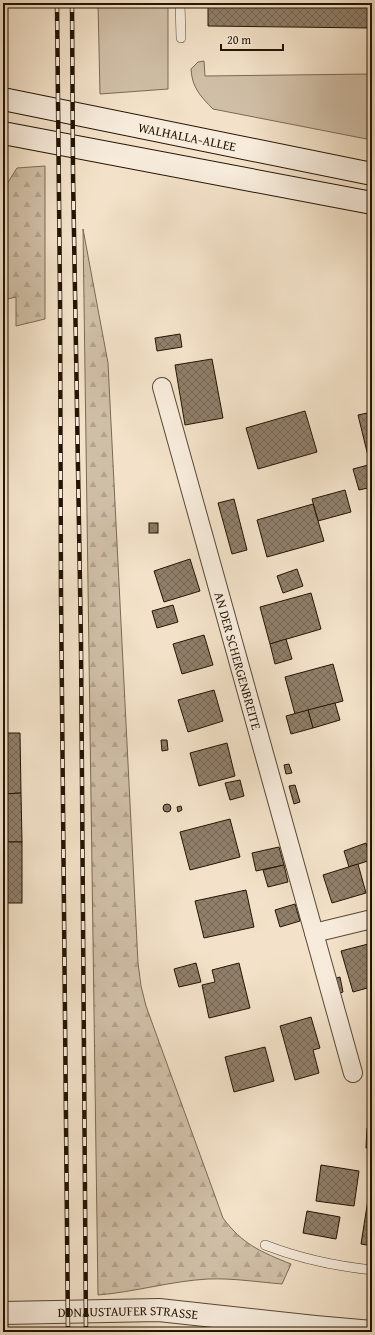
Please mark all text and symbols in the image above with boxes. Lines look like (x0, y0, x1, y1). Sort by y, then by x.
scale bar (221, 26, 283, 52)
text: 20 m (227, 31, 251, 48)
street label: WALHALLA-ALLEE (137, 117, 238, 156)
street label: AN DER SCHERGENBREITE (210, 589, 267, 732)
street label: DONAUSTAUFER STRASSE (57, 1300, 200, 1324)

